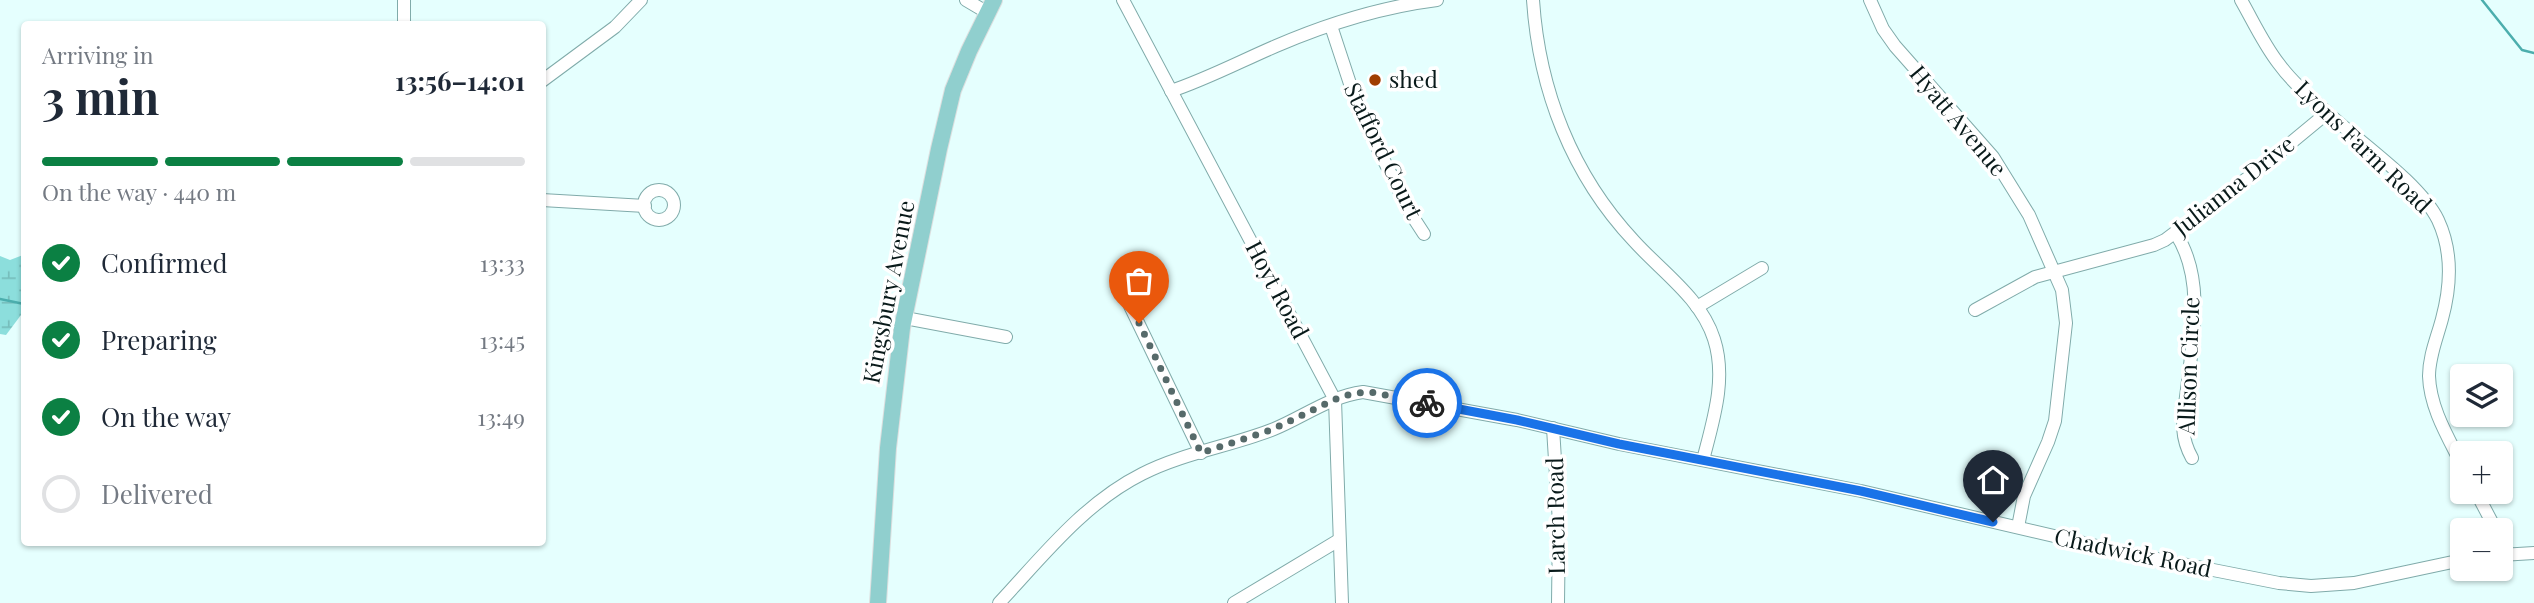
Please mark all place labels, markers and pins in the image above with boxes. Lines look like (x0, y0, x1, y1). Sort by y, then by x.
place label: shed (1389, 63, 1438, 94)
marker: shed (1367, 72, 1383, 88)
pin (1109, 251, 1169, 323)
pin (1963, 450, 2023, 522)

